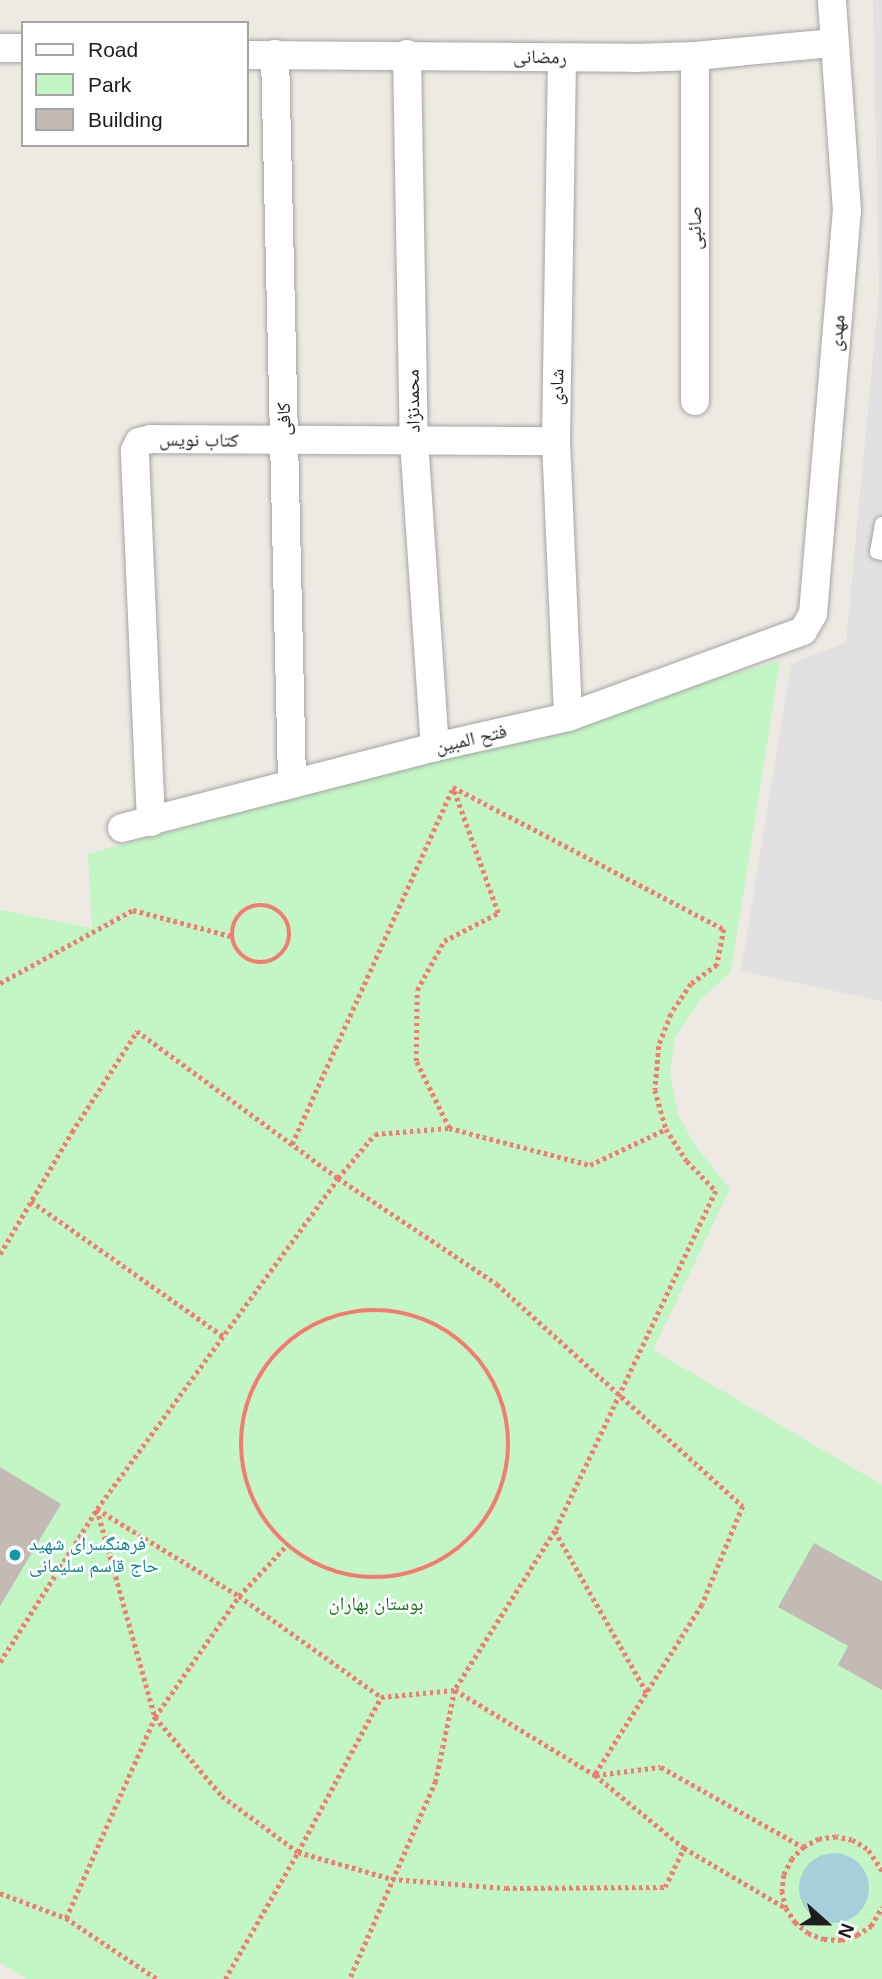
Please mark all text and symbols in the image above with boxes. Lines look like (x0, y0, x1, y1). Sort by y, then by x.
legend (21, 21, 248, 147)
text: Road (88, 38, 138, 61)
street label: رمضانی (513, 45, 567, 69)
text: Park (88, 73, 131, 96)
text: Building (88, 108, 163, 131)
street label: صائبی (684, 206, 706, 250)
street label: مهدی (824, 314, 850, 352)
street label: شادی (545, 368, 569, 406)
street label: محمدنژاد (401, 369, 425, 433)
street label: کافی (272, 402, 296, 436)
street label: کتاب نویس (159, 428, 239, 452)
street label: فتح المبین (433, 720, 509, 758)
place label: فرهنگسرای شهید حاج قاسم سلیمانی (29, 1533, 159, 1577)
marker: فرهنگسرای شهید حاج قاسم سلیمانی (7, 1547, 23, 1563)
park label: بوستان بهاران (329, 1593, 423, 1615)
north arrow (791, 1888, 861, 1958)
text: N (834, 1921, 858, 1941)

